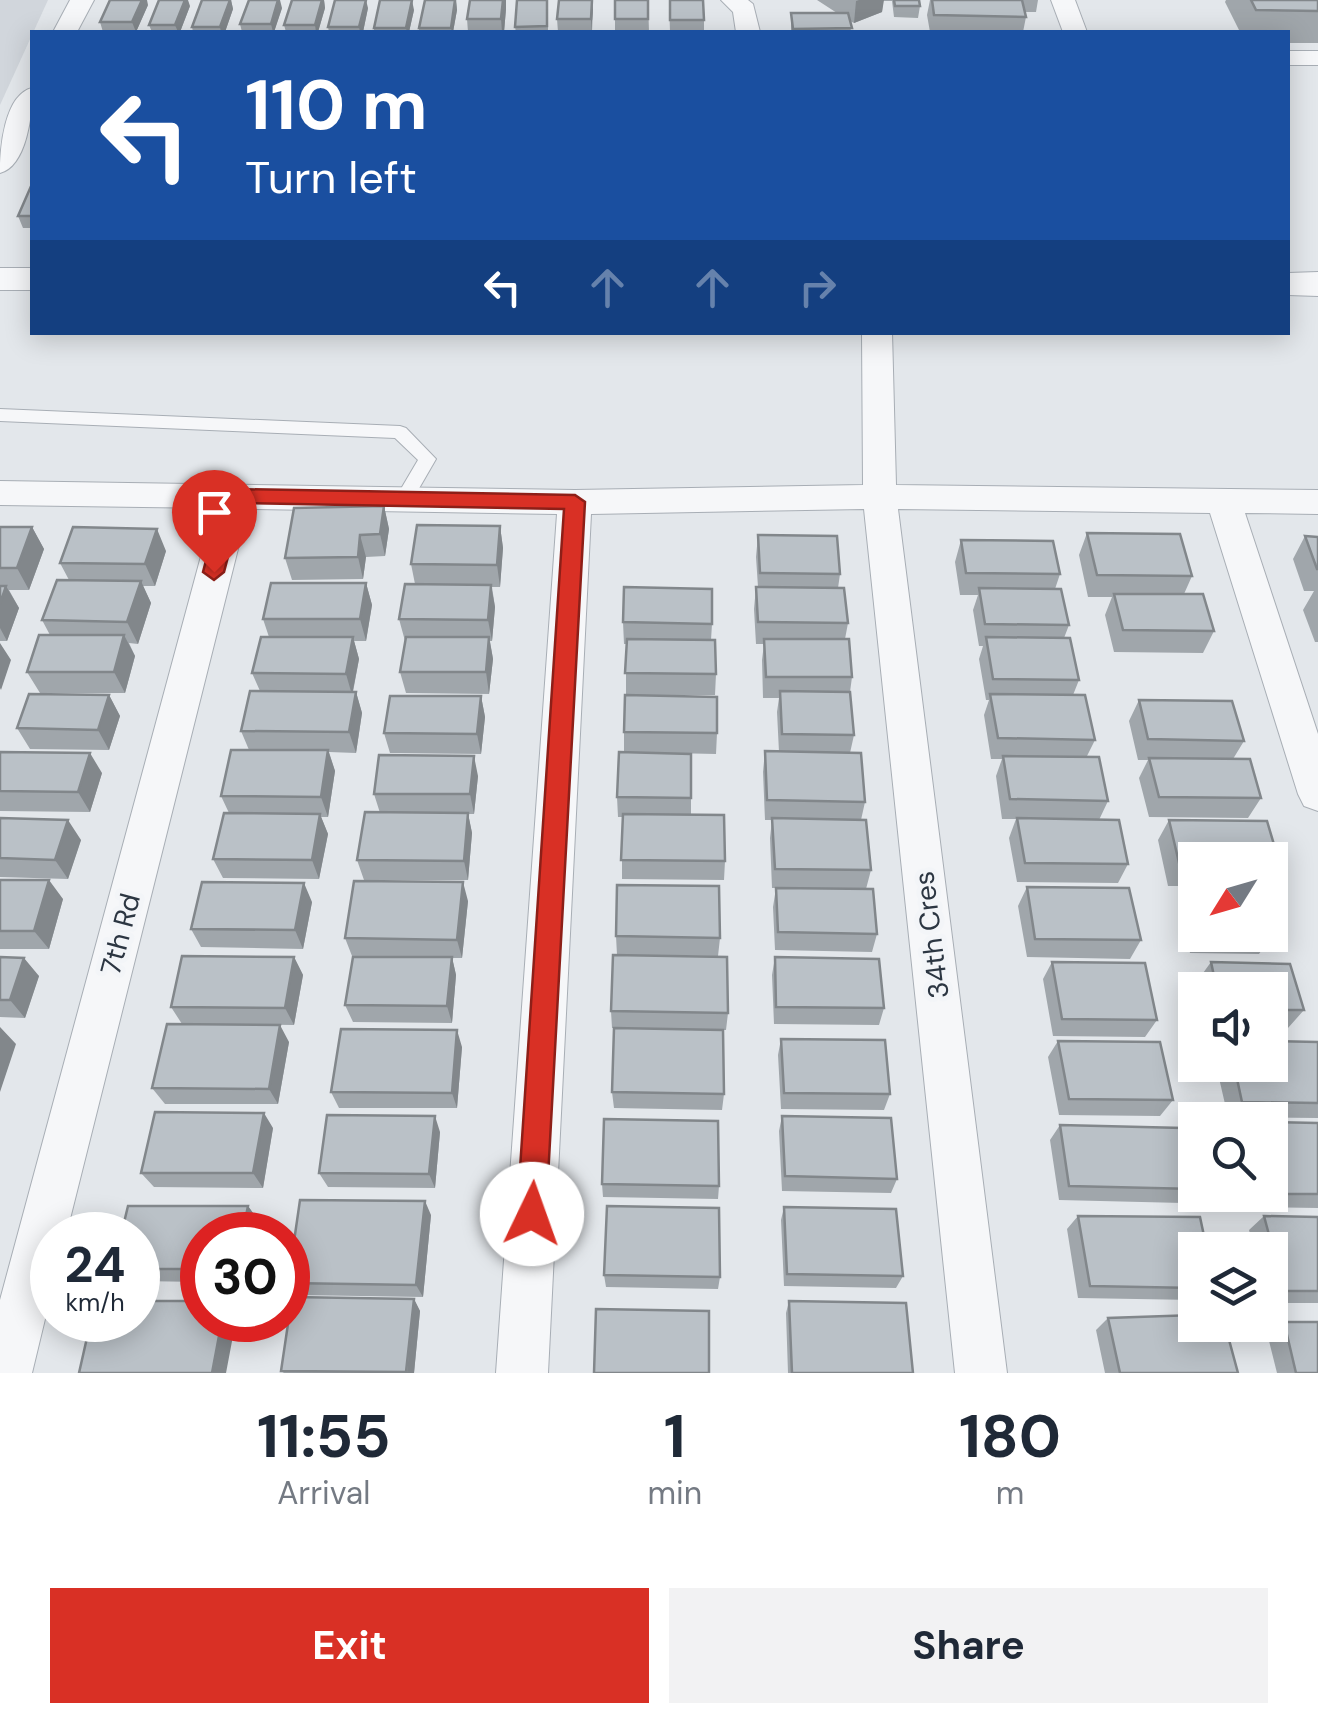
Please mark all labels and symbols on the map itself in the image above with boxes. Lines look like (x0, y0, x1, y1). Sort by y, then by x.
pin (172, 470, 257, 573)
north arrow (1178, 842, 1288, 952)
street label: 34th Cres (905, 869, 958, 1001)
street label: 7th Rd (92, 889, 149, 979)
position arrow (480, 1162, 584, 1266)
speed limit sign: 30 (180, 1212, 310, 1342)

